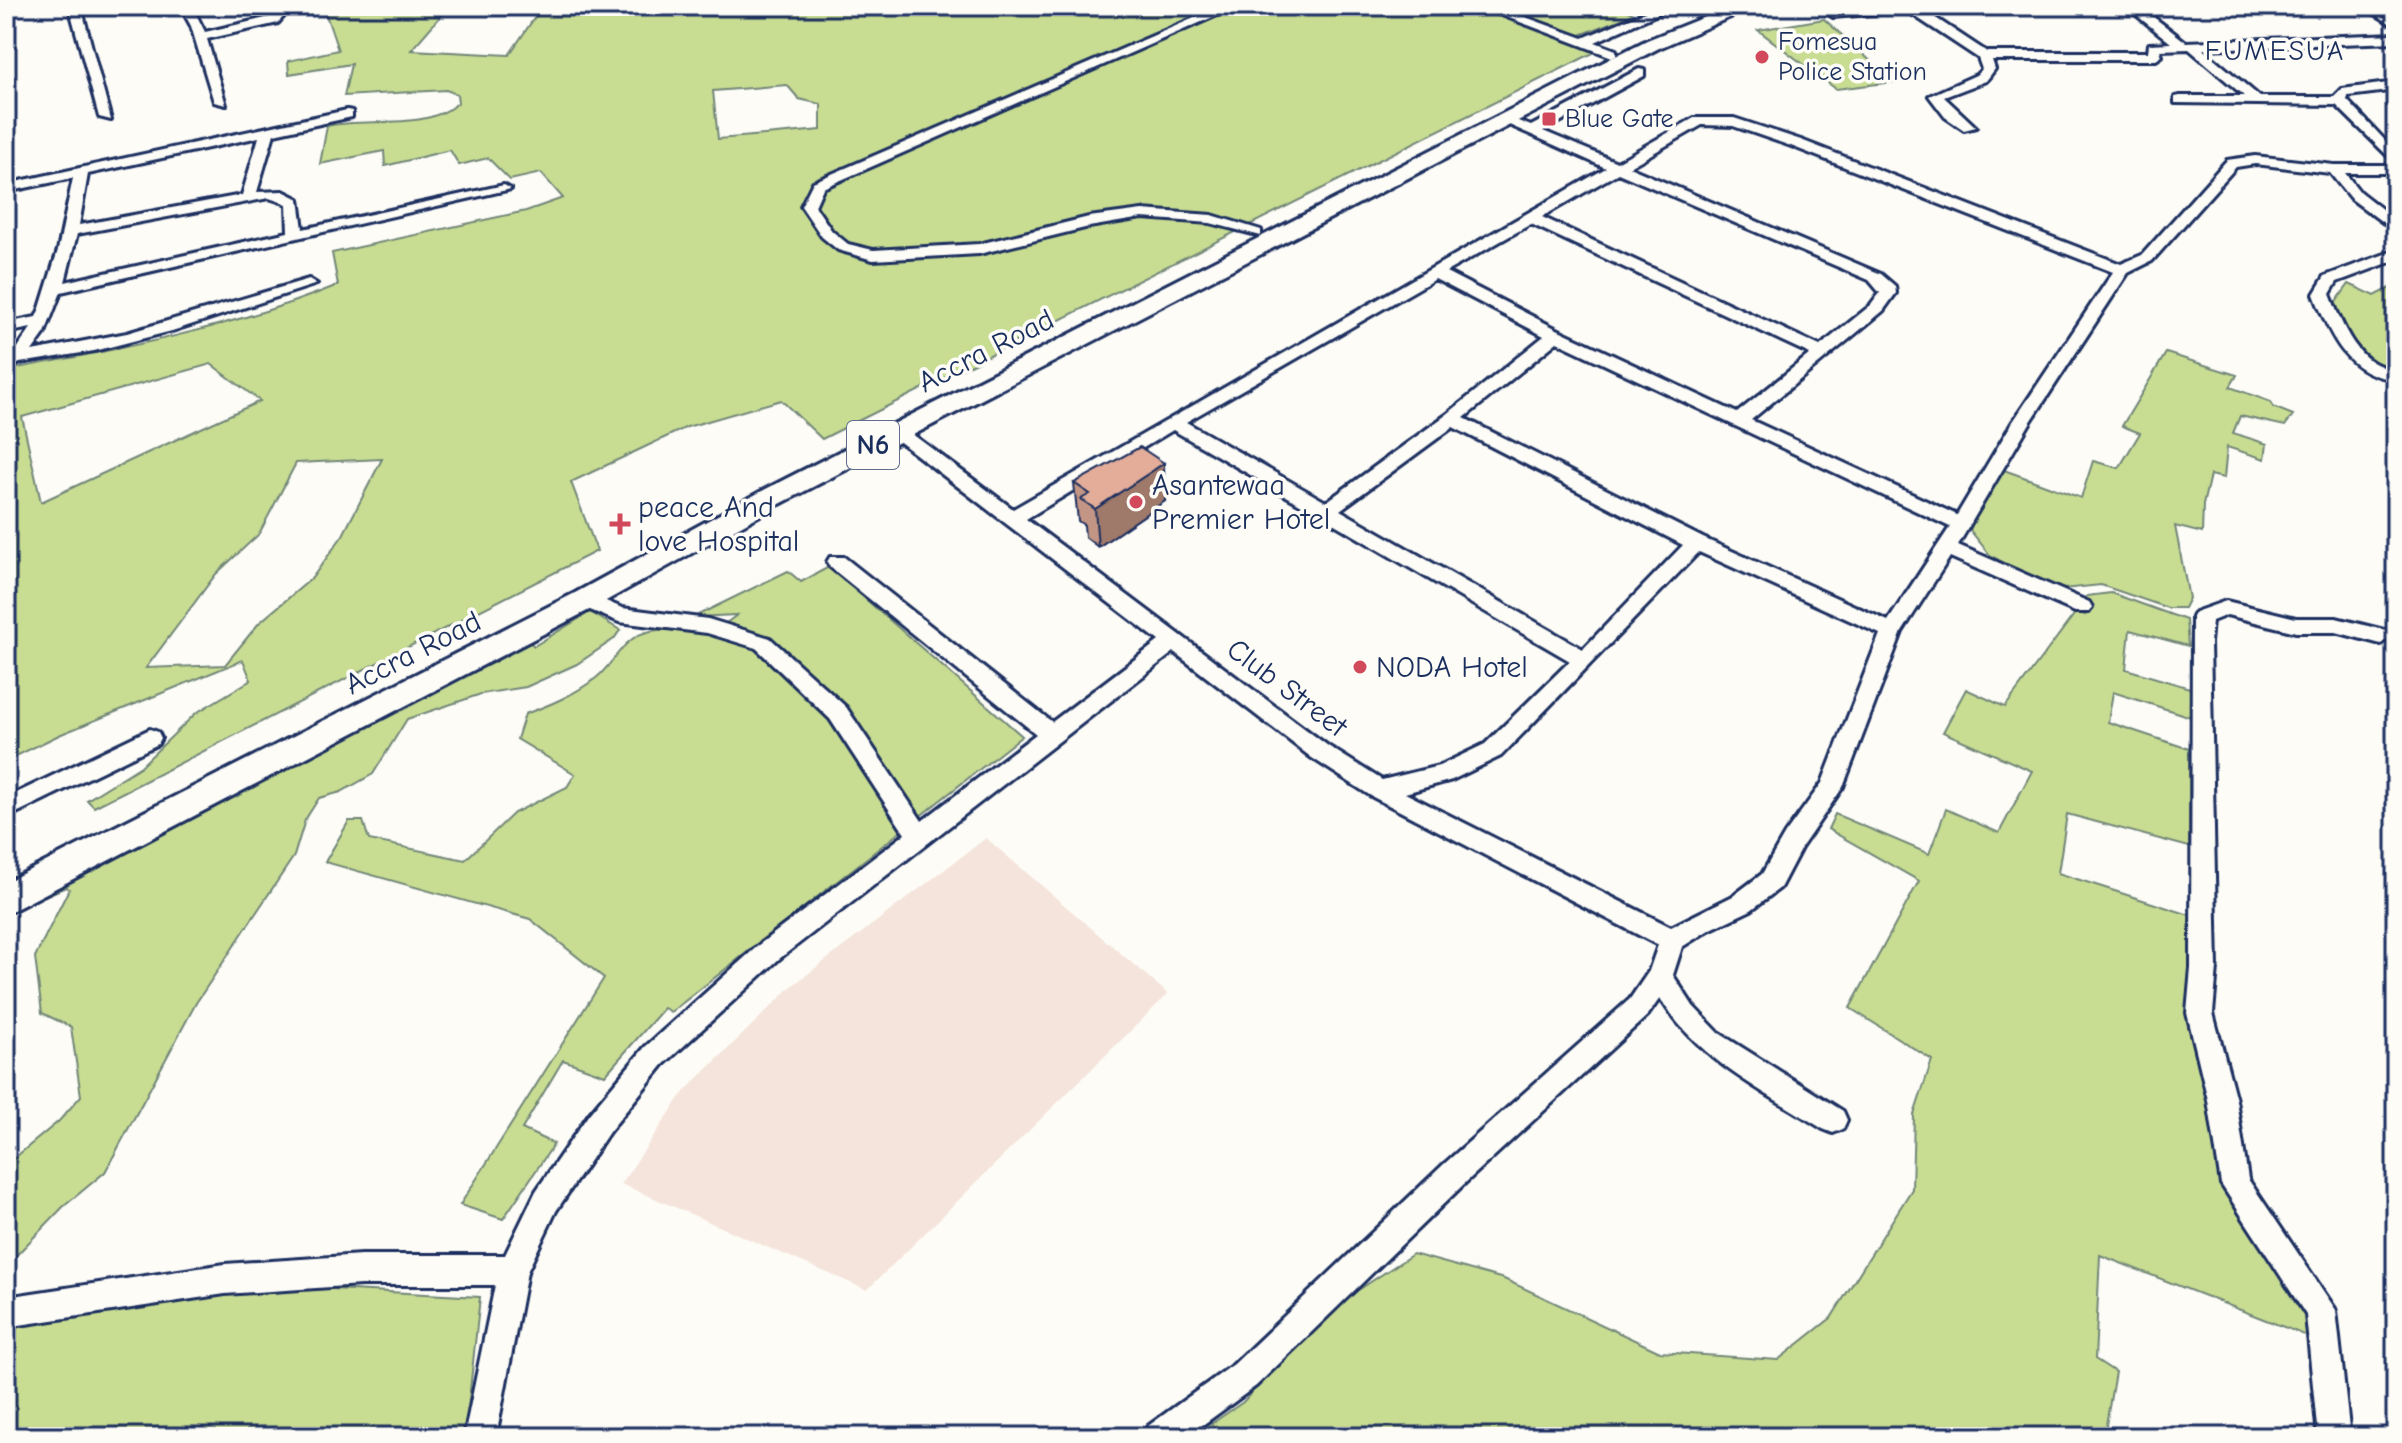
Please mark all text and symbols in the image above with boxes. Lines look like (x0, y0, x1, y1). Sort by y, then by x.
place label: Fomesua Police Station (1778, 27, 1927, 87)
district label: FUMESUA (2205, 35, 2345, 67)
marker: Fomesua Police Station (1753, 48, 1771, 66)
place label: Blue Gate (1565, 104, 1674, 134)
marker: Blue Gate (1540, 110, 1558, 128)
street label: Accra Road (912, 302, 1060, 400)
road number: N6 (847, 421, 899, 469)
place label: Asantewaa Premier Hotel (1152, 468, 1330, 537)
place label: peace And love Hospital (638, 490, 799, 559)
marker: Asantewaa Premier Hotel (1127, 493, 1145, 511)
marker: peace And love Hospital (609, 513, 631, 535)
street label: Accra Road (339, 604, 487, 702)
street label: Club Street (1220, 631, 1355, 745)
place label: NODA Hotel (1376, 650, 1528, 685)
marker: NODA Hotel (1351, 658, 1369, 676)

